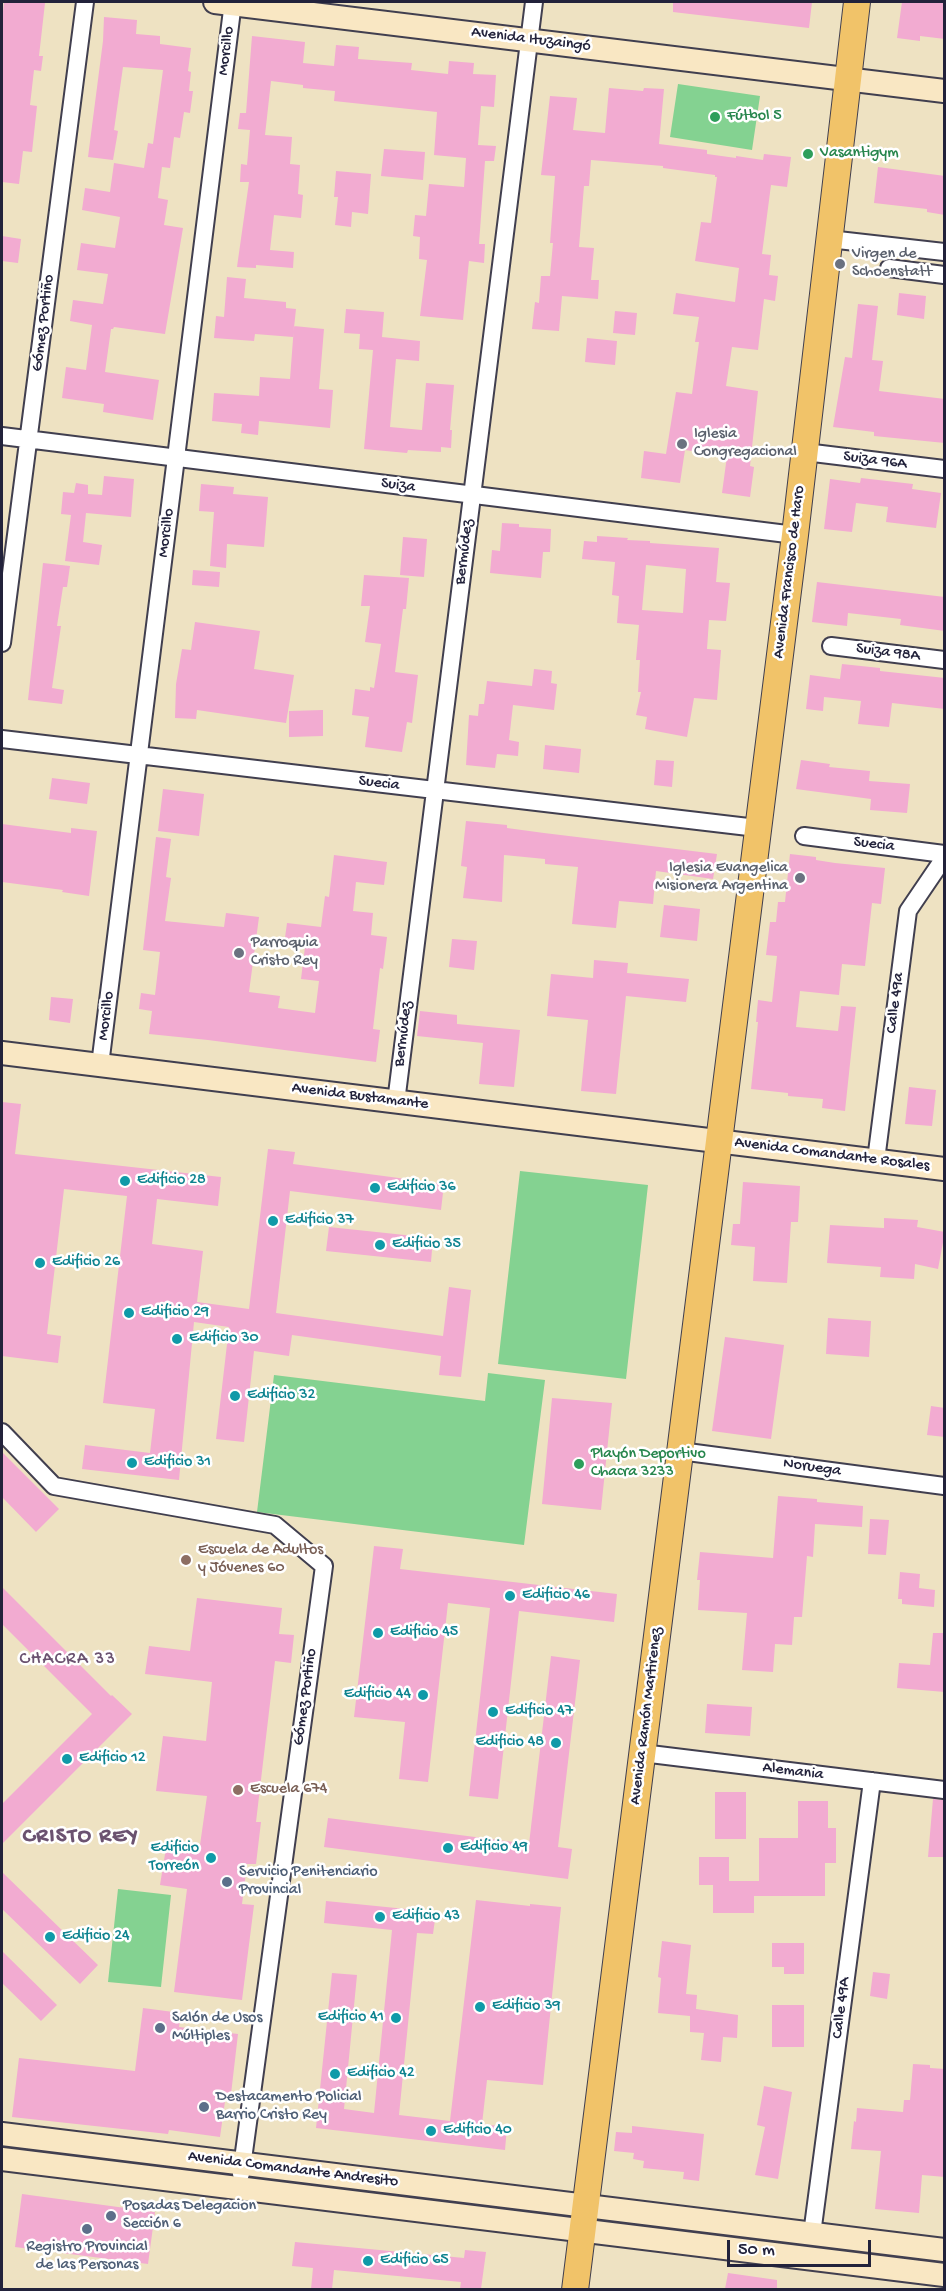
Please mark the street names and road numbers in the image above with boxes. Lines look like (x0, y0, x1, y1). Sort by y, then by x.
street label: Avenida Ituzaingó (470, 23, 592, 57)
street label: Morcillo (214, 25, 240, 77)
street label: Gómez Portiño (29, 273, 59, 373)
street label: Suiza 96A (842, 448, 908, 474)
street label: Suiza (380, 474, 416, 498)
street label: Avenida Francisco de Haro (770, 485, 810, 659)
street label: Morcillo (154, 507, 180, 559)
street label: Bermúdez (451, 518, 479, 586)
street label: Suiza 98A (855, 640, 921, 666)
street label: Suecia (357, 772, 401, 796)
street label: Suecia (852, 833, 896, 857)
street label: Calle 49a (883, 971, 909, 1035)
street label: Morcillo (94, 990, 120, 1042)
street label: Bermúdez (390, 1000, 418, 1068)
street label: Avenida Bustamante (291, 1079, 429, 1115)
street label: Avenida Comandante Rosales (733, 1134, 931, 1176)
street label: Noruega (782, 1454, 842, 1482)
street label: Avenida Ramón Martirenez (627, 1626, 667, 1806)
street label: Gómez Portiño (290, 1647, 322, 1747)
street label: Alemania (761, 1759, 825, 1785)
street label: Calle 49A (829, 1976, 855, 2040)
street label: Avenida Comandante Andresito (187, 2148, 399, 2192)

